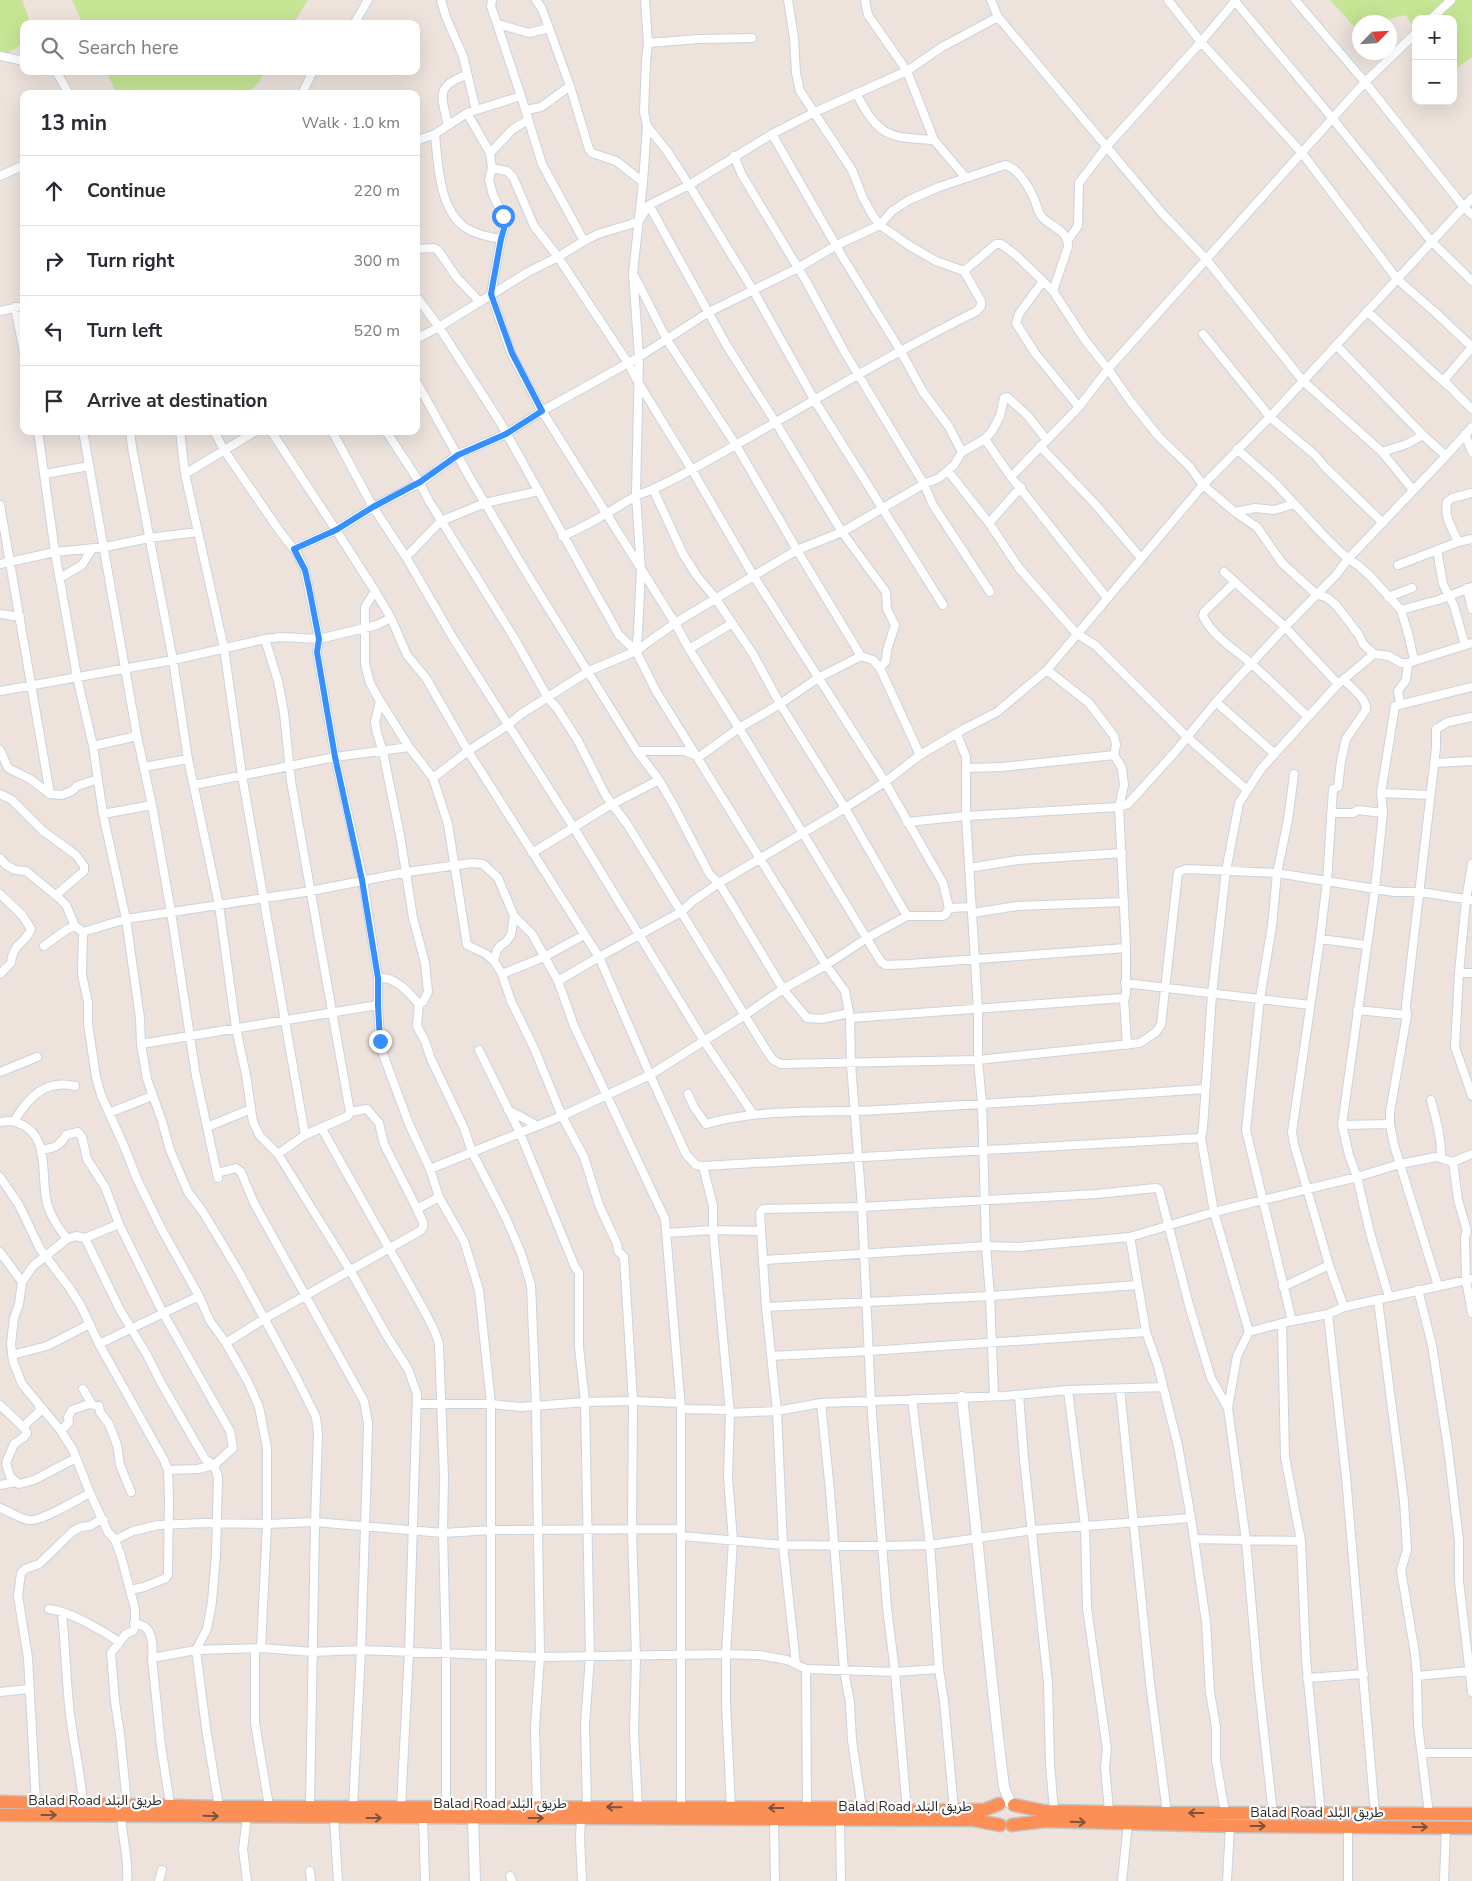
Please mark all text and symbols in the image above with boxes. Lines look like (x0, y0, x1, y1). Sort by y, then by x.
north arrow (1352, 15, 1397, 60)
map controls (1412, 15, 1457, 105)
button: + (1412, 15, 1457, 60)
search box (20, 20, 420, 75)
icon: search (38, 34, 66, 62)
text: Search here (78, 35, 179, 61)
button: − (1412, 60, 1457, 105)
text: 13 min (40, 109, 107, 137)
text: Walk · 1.0 km (302, 112, 400, 134)
icon: ahead (40, 177, 68, 205)
text: Continue (87, 178, 166, 204)
text: 220 m (353, 180, 400, 202)
route start (492, 205, 515, 228)
icon: right (40, 247, 68, 275)
text: Turn right (87, 248, 174, 274)
text: 300 m (353, 250, 400, 272)
icon: left (40, 317, 68, 345)
text: Turn left (87, 318, 162, 344)
text: 520 m (353, 320, 400, 342)
icon: arrive (40, 387, 68, 415)
text: Arrive at destination (87, 388, 268, 414)
route end (369, 1030, 392, 1053)
street label: Balad Road طريق البلد (28, 1791, 162, 1810)
street label: Balad Road طريق البلد (433, 1794, 567, 1813)
street label: Balad Road طريق البلد (838, 1797, 972, 1816)
one-way arrow (606, 1802, 622, 1812)
one-way arrow (769, 1803, 785, 1813)
street label: Balad Road طريق البلد (1250, 1803, 1384, 1822)
one-way arrow (1188, 1808, 1204, 1818)
one-way arrow (40, 1810, 56, 1820)
one-way arrow (203, 1812, 219, 1821)
one-way arrow (365, 1813, 381, 1823)
one-way arrow (528, 1813, 544, 1823)
one-way arrow (1070, 1817, 1086, 1826)
one-way arrow (1250, 1821, 1266, 1831)
one-way arrow (1412, 1822, 1428, 1832)

